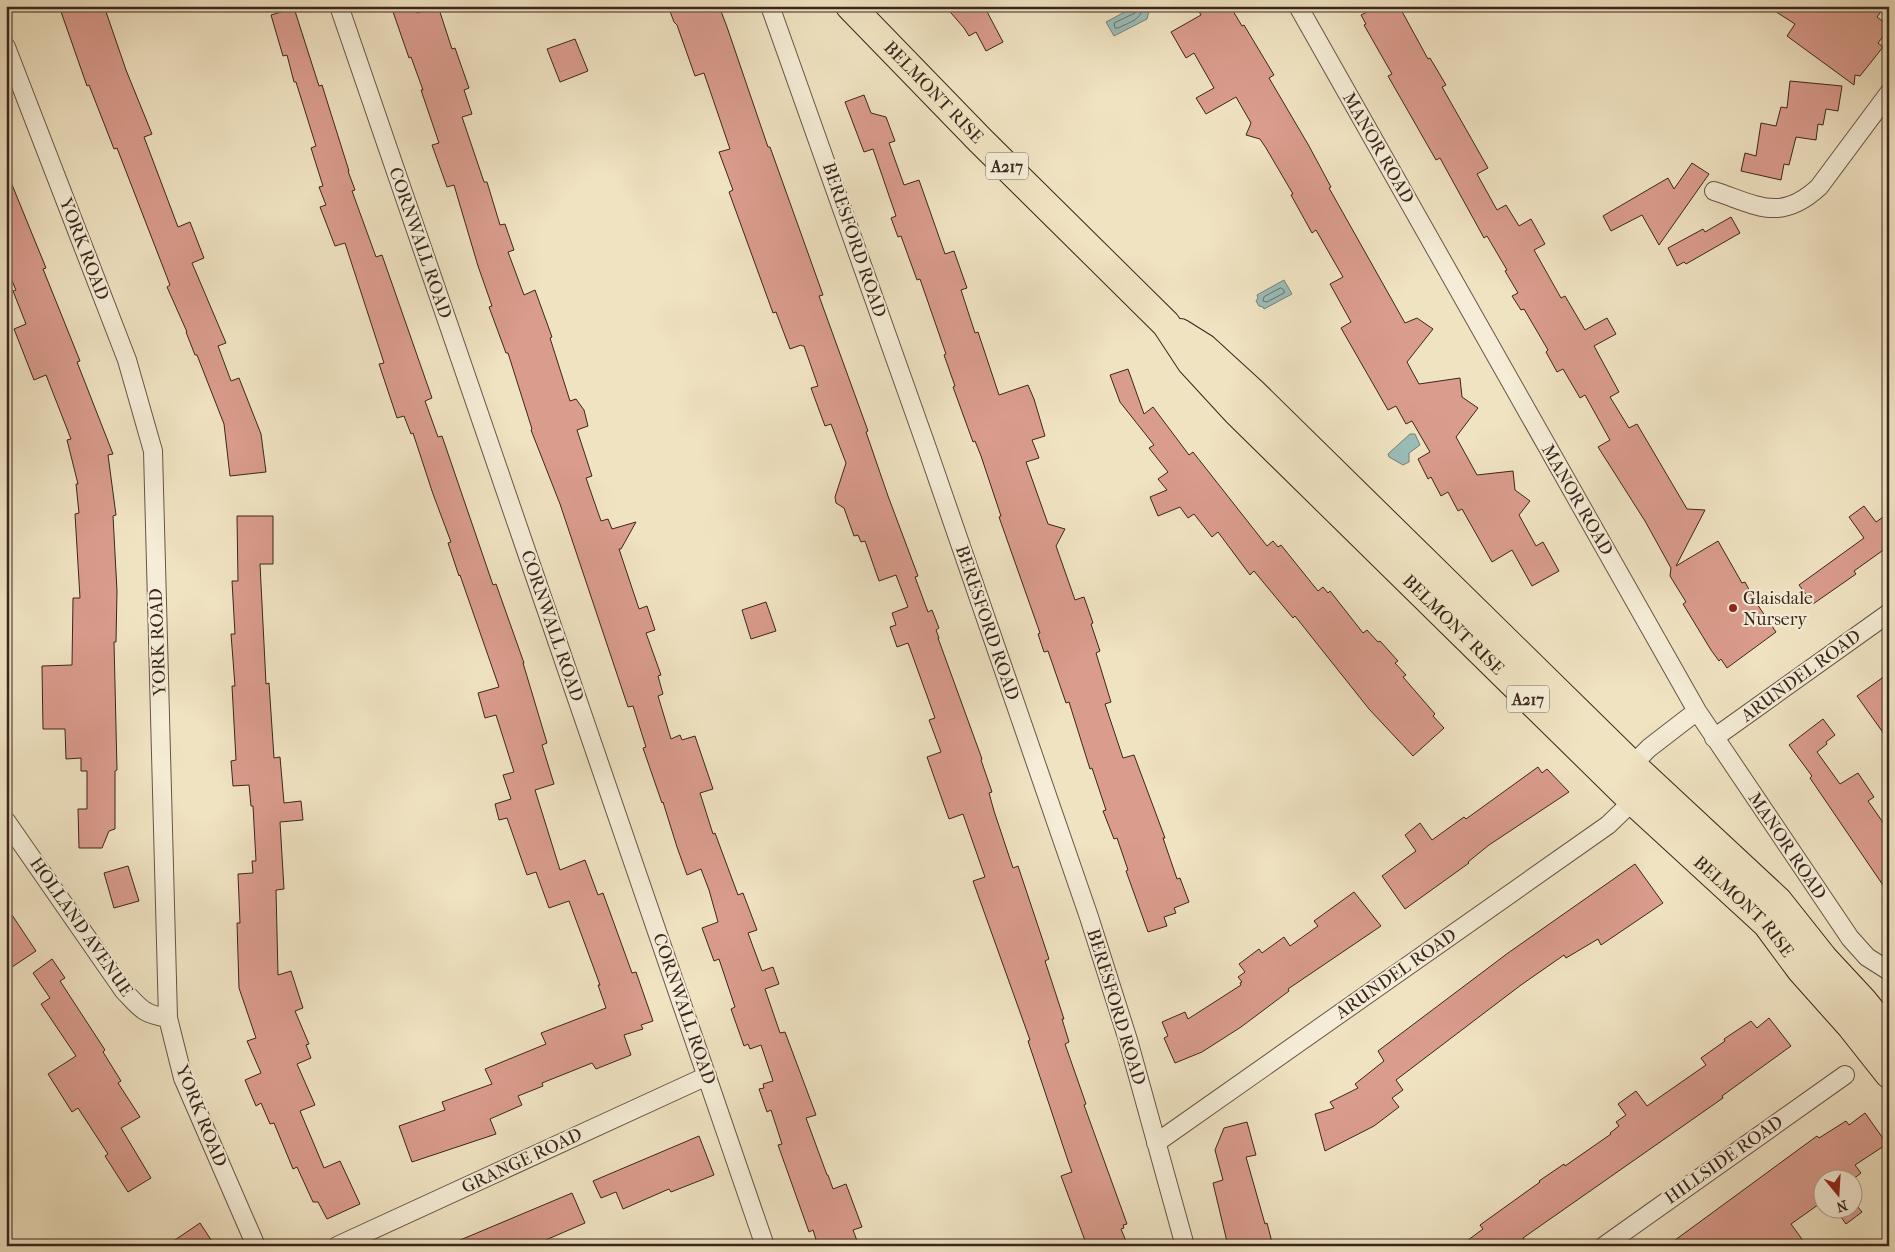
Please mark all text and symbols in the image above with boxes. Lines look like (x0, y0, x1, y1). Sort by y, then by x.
street label: BELMONT RISE (879, 37, 988, 147)
street label: MANOR ROAD (1338, 89, 1418, 207)
road number: A217 (986, 153, 1028, 180)
street label: BERESFORD ROAD (818, 160, 890, 320)
street label: CORNWALL ROAD (384, 165, 456, 321)
street label: YORK ROAD (55, 194, 113, 303)
street label: MANOR ROAD (1537, 441, 1617, 559)
street label: BERESFORD ROAD (951, 543, 1023, 703)
street label: CORNWALL ROAD (516, 548, 588, 704)
street label: BELMONT RISE (1398, 570, 1508, 679)
street label: YORK ROAD (146, 588, 170, 697)
place label: Glaisdale Nursery (1743, 588, 1813, 630)
marker: Glaisdale Nursery (1727, 602, 1739, 614)
street label: ARUNDEL ROAD (1736, 626, 1865, 727)
road number: A217 (1507, 686, 1549, 712)
street label: MANOR ROAD (1744, 789, 1830, 903)
street label: BELMONT RISE (1689, 852, 1798, 961)
street label: HOLLAND AVENUE (25, 853, 137, 1001)
street label: ARUNDEL ROAD (1331, 924, 1461, 1024)
street label: BERESFORD ROAD (1082, 926, 1150, 1088)
street label: CORNWALL ROAD (648, 931, 720, 1087)
street label: YORK ROAD (171, 1061, 231, 1170)
street label: HILLSIDE ROAD (1661, 1111, 1787, 1209)
street label: GRANGE ROAD (458, 1124, 586, 1198)
north arrow (1812, 1170, 1862, 1220)
text: N (1834, 1196, 1850, 1216)

